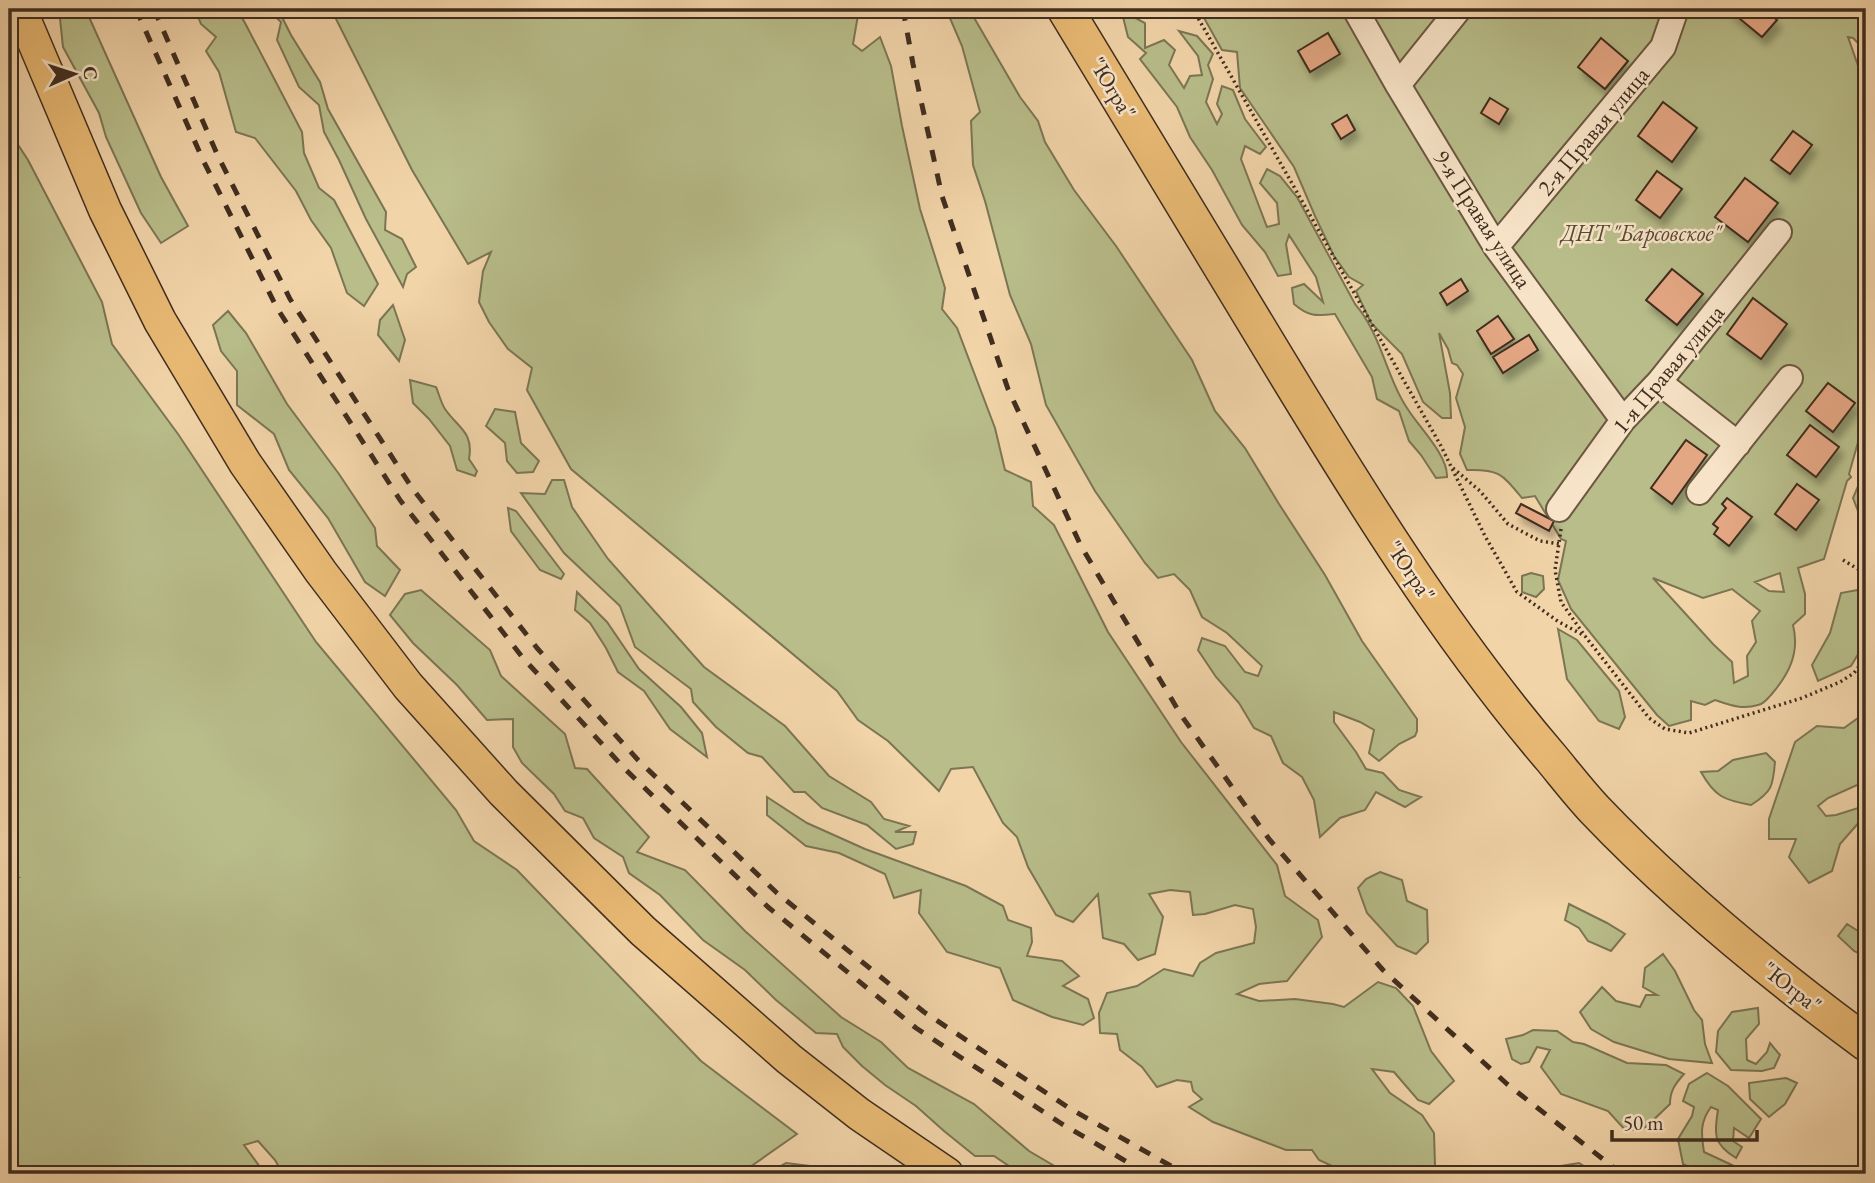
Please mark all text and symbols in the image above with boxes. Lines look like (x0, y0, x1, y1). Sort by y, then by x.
north arrow (38, 38, 108, 108)
street label: "Югра" (1083, 51, 1143, 125)
street label: 2-я Правая улица (1530, 60, 1656, 202)
text: С (78, 66, 103, 81)
street label: 9-я Правая улица (1427, 144, 1539, 295)
park label: ДНТ "Барсовское" (1559, 218, 1723, 248)
street label: 1-я Правая улица (1605, 298, 1731, 440)
street label: "Югра" (1380, 535, 1442, 607)
street label: "Югра" (1756, 954, 1828, 1020)
scale bar (1612, 1099, 1758, 1143)
text: 50 m (1623, 1109, 1664, 1136)

